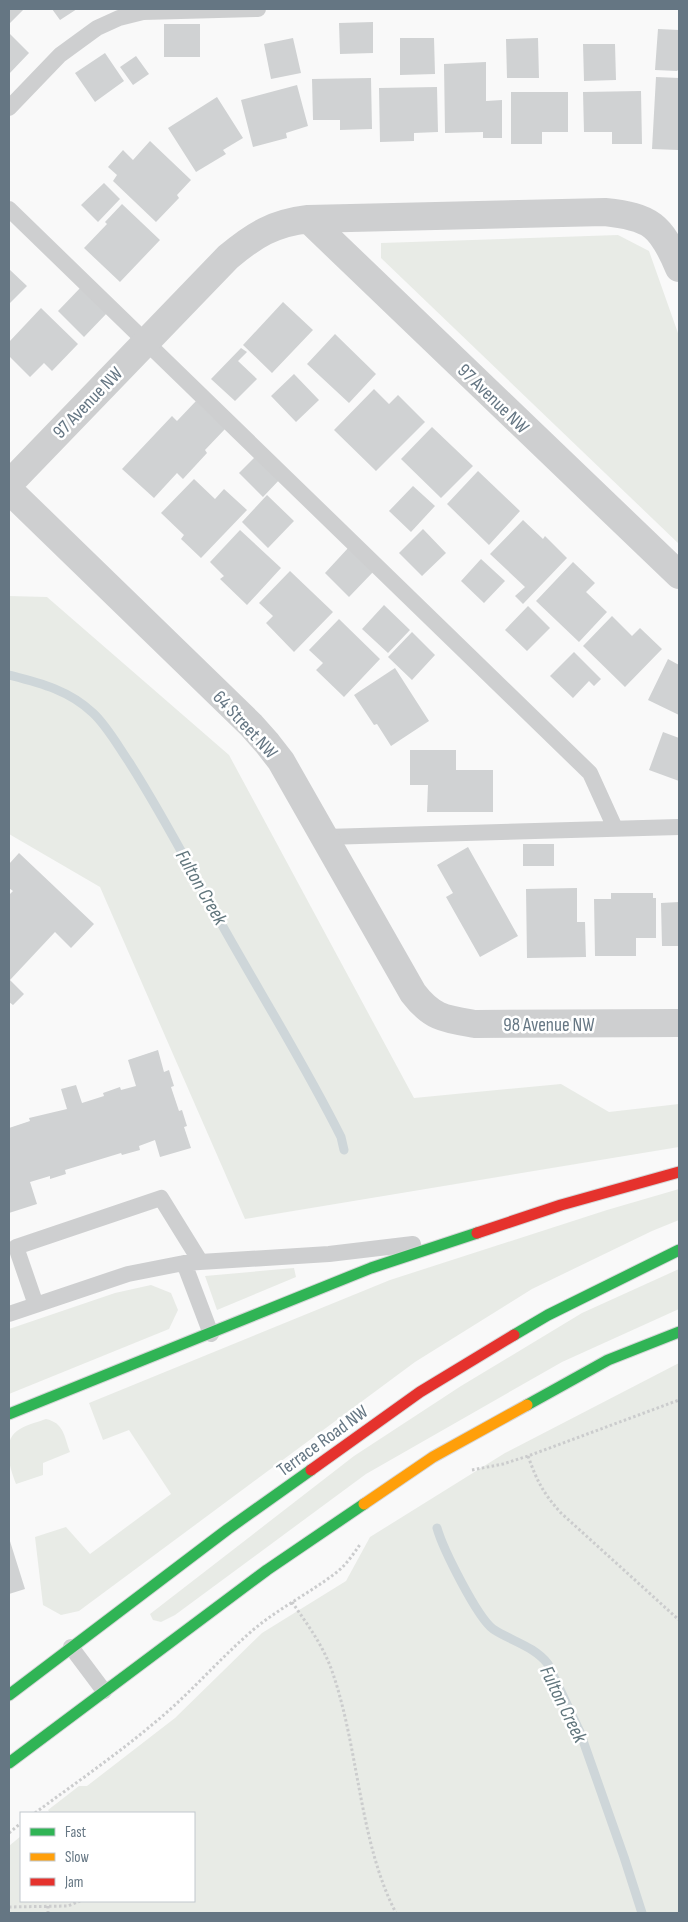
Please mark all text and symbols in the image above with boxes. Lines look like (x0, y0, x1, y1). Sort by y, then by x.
street label: 97 Avenue NW (452, 359, 534, 439)
street label: 97 Avenue NW (48, 362, 128, 444)
street label: 64 Street NW (208, 686, 283, 764)
water label: Fulton Creek (170, 846, 232, 930)
street label: 98 Avenue NW (503, 1014, 595, 1037)
street label: Terrace Road NW (273, 1400, 373, 1482)
water label: Fulton Creek (534, 1662, 592, 1747)
legend (20, 1812, 195, 1902)
text: Fast (65, 1823, 87, 1842)
text: Slow (65, 1848, 89, 1867)
text: Jam (64, 1873, 83, 1892)

